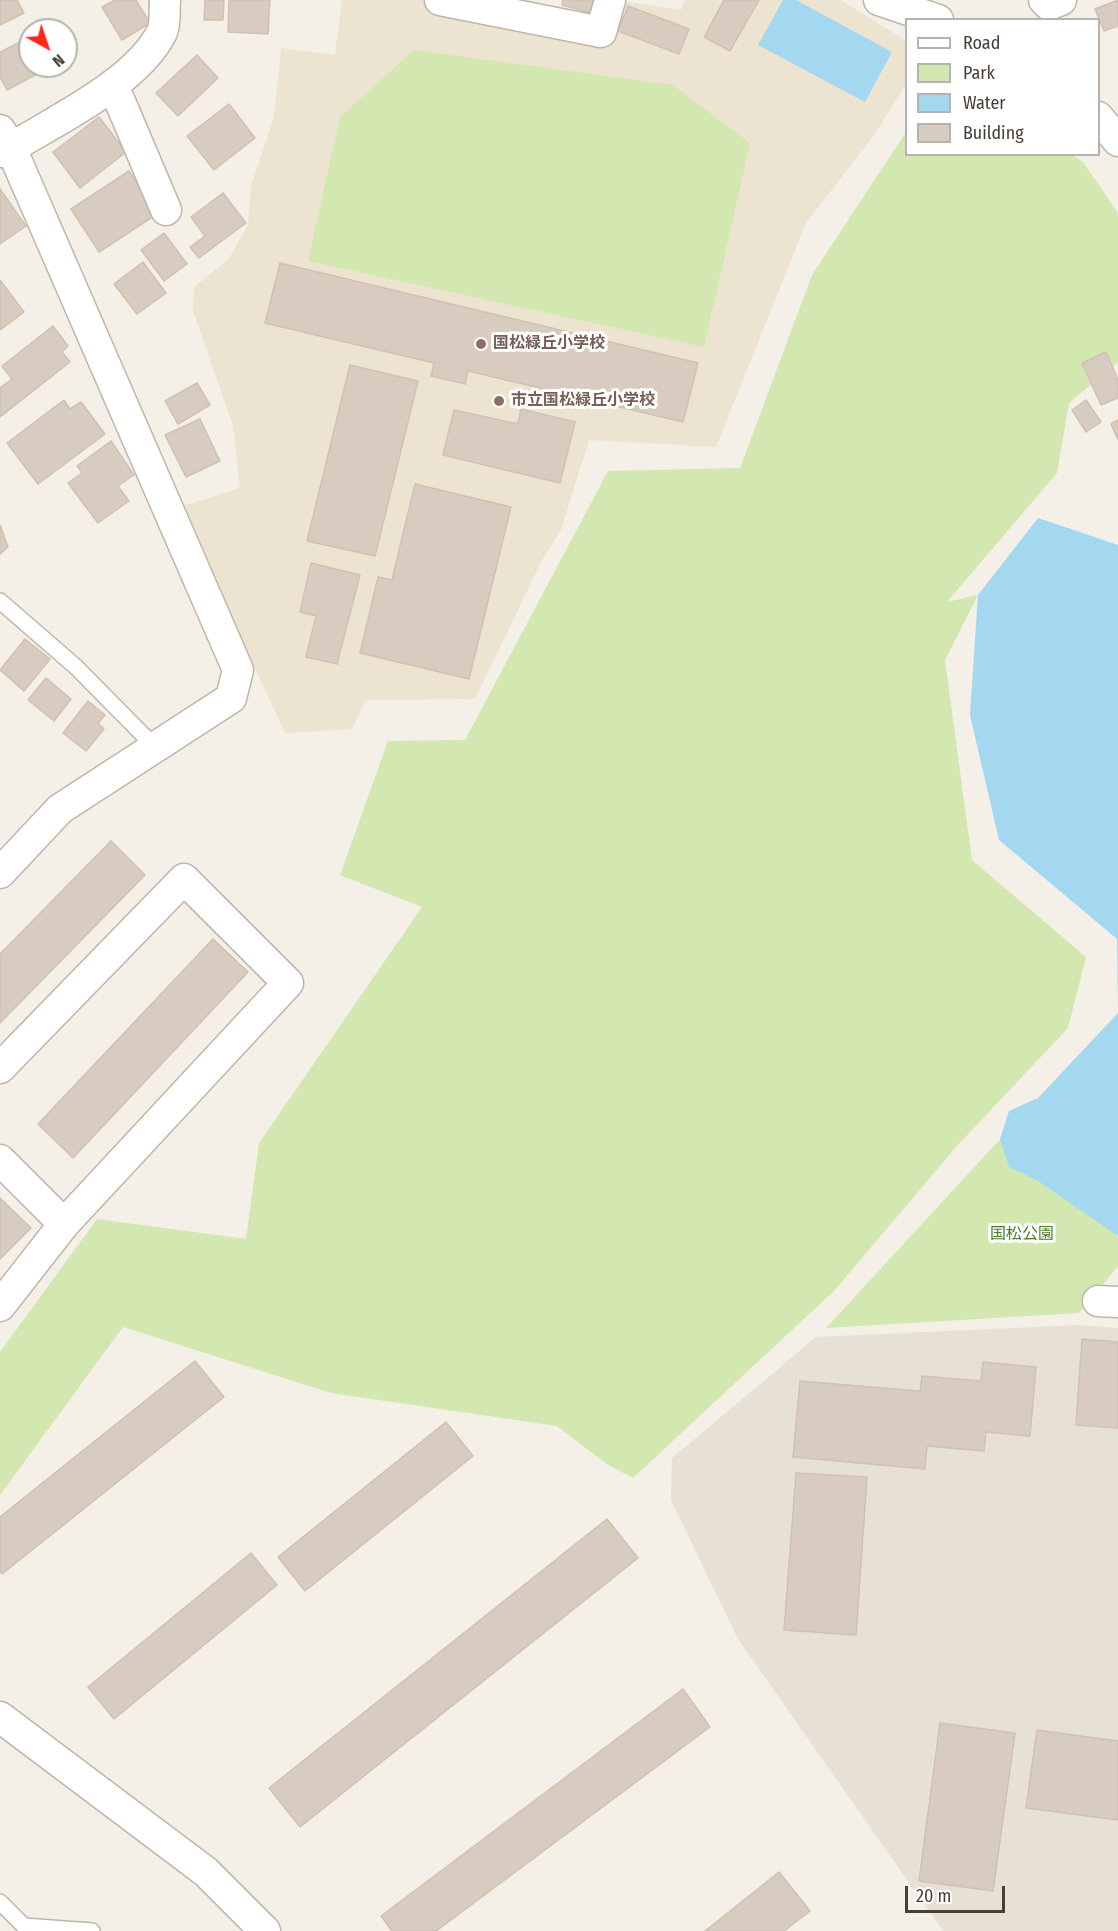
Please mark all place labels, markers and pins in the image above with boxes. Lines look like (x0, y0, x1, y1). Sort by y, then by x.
place label: 国松緑丘小学校 (493, 334, 605, 354)
marker: 国松緑丘小学校 (474, 337, 488, 351)
place label: 市立国松緑丘小学校 (511, 391, 655, 411)
marker: 市立国松緑丘小学校 (492, 394, 506, 408)

